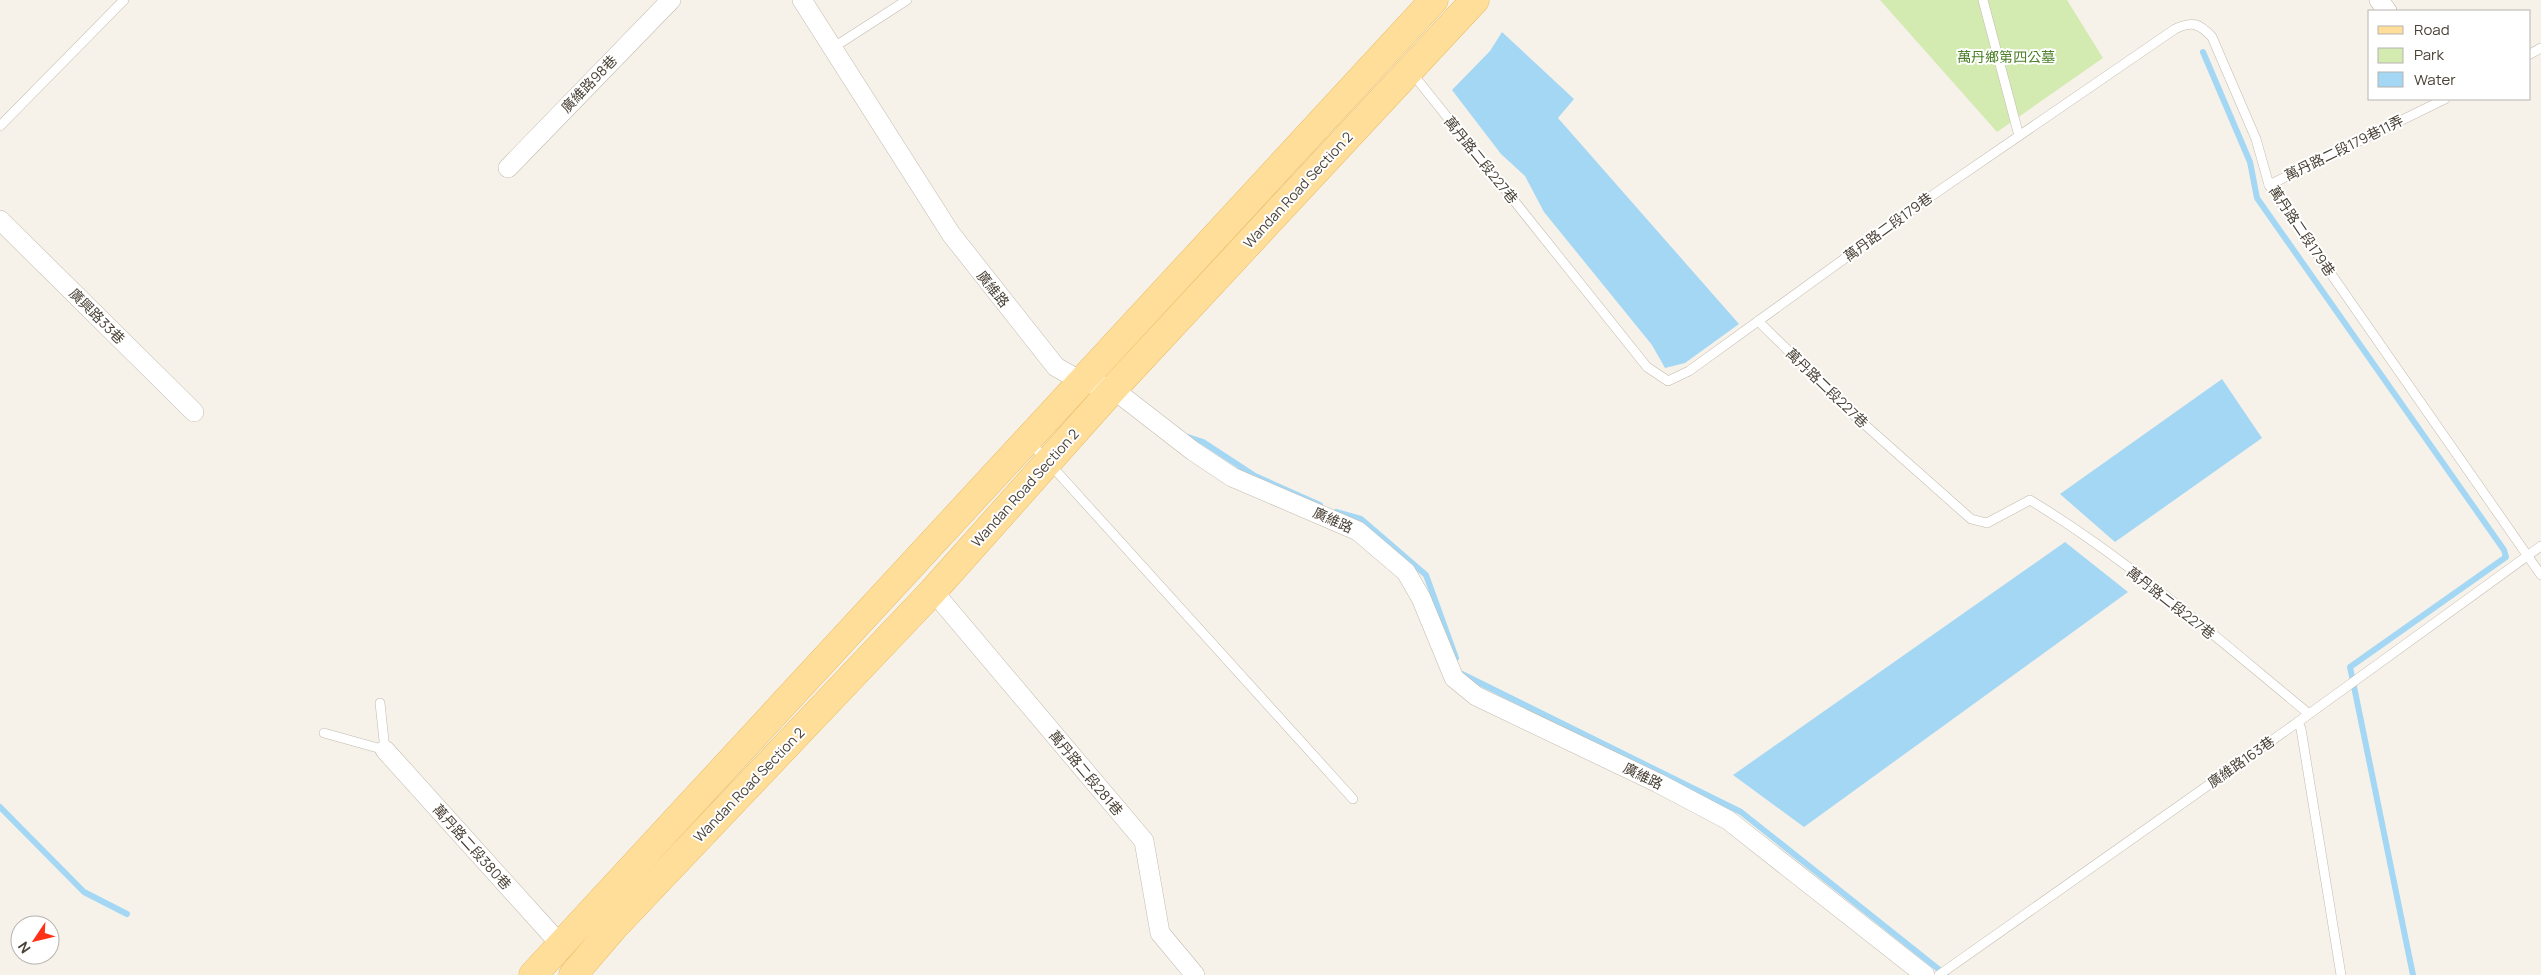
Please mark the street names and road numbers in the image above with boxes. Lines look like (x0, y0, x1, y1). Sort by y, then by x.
street label: 廣維路98巷 (557, 51, 621, 116)
street label: 萬丹路二段179巷11弄 (2281, 110, 2406, 185)
street label: 萬丹路二段227巷 (1440, 112, 1522, 207)
street label: Wandan Road Section 2 (1239, 127, 1357, 252)
street label: 萬丹路二段179巷 (2265, 182, 2340, 280)
street label: 萬丹路二段179巷 (1840, 188, 1936, 265)
street label: 廣維路 (973, 266, 1014, 311)
street label: 廣興路33巷 (65, 284, 129, 348)
street label: 萬丹路二段227巷 (1782, 344, 1872, 432)
street label: Wandan Road Section 2 (967, 425, 1083, 551)
street label: 廣維路 (1310, 502, 1356, 537)
street label: 萬丹路二段227巷 (2123, 562, 2219, 643)
street label: Wandan Road Section 2 (689, 723, 808, 846)
street label: 萬丹路二段281巷 (1045, 726, 1128, 819)
street label: 廣維路163巷 (2203, 731, 2278, 792)
street label: 廣維路 (1620, 758, 1666, 793)
street label: 萬丹路二段380巷 (429, 800, 516, 893)

